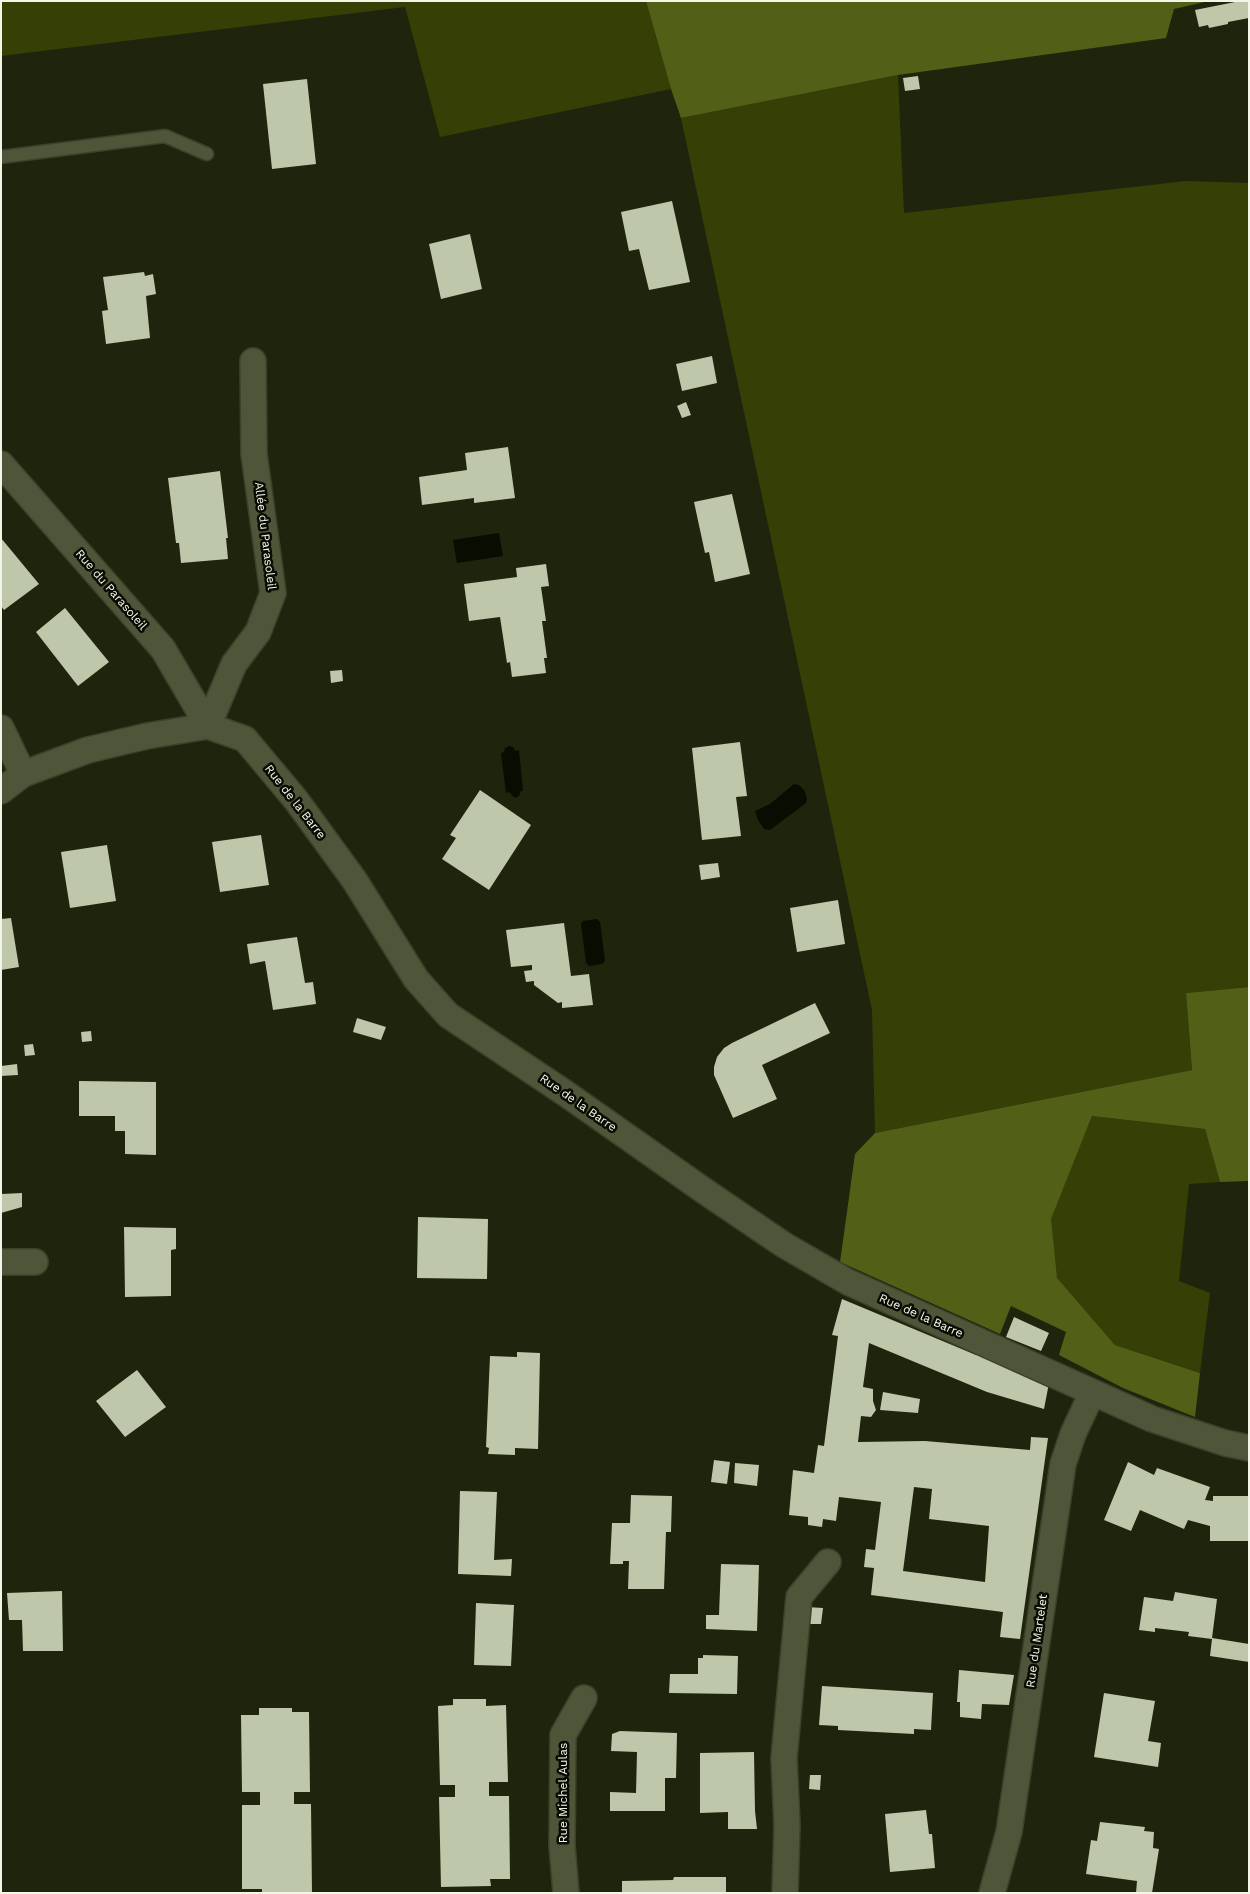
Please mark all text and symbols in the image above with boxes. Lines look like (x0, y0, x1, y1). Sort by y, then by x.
street label: Allée du Parasoleil (251, 481, 279, 591)
street label: Rue du Parasoleil (72, 547, 150, 633)
street label: Rue de la Barre (261, 762, 329, 842)
street label: Rue de la Barre (537, 1071, 619, 1135)
street label: Rue de la Barre (877, 1291, 965, 1341)
street label: Rue du Martelet (1023, 1593, 1051, 1689)
street label: Rue Michel Aulas (556, 1743, 570, 1843)

